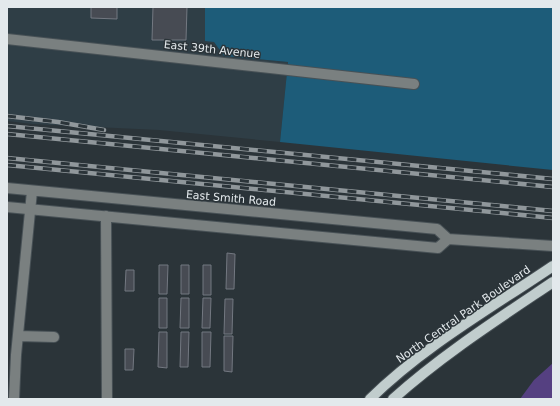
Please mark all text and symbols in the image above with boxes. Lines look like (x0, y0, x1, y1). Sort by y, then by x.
street label: East 39th Avenue (163, 38, 261, 61)
street label: East Smith Road (185, 188, 277, 209)
street label: North Central Park Boulevard (394, 263, 533, 366)

